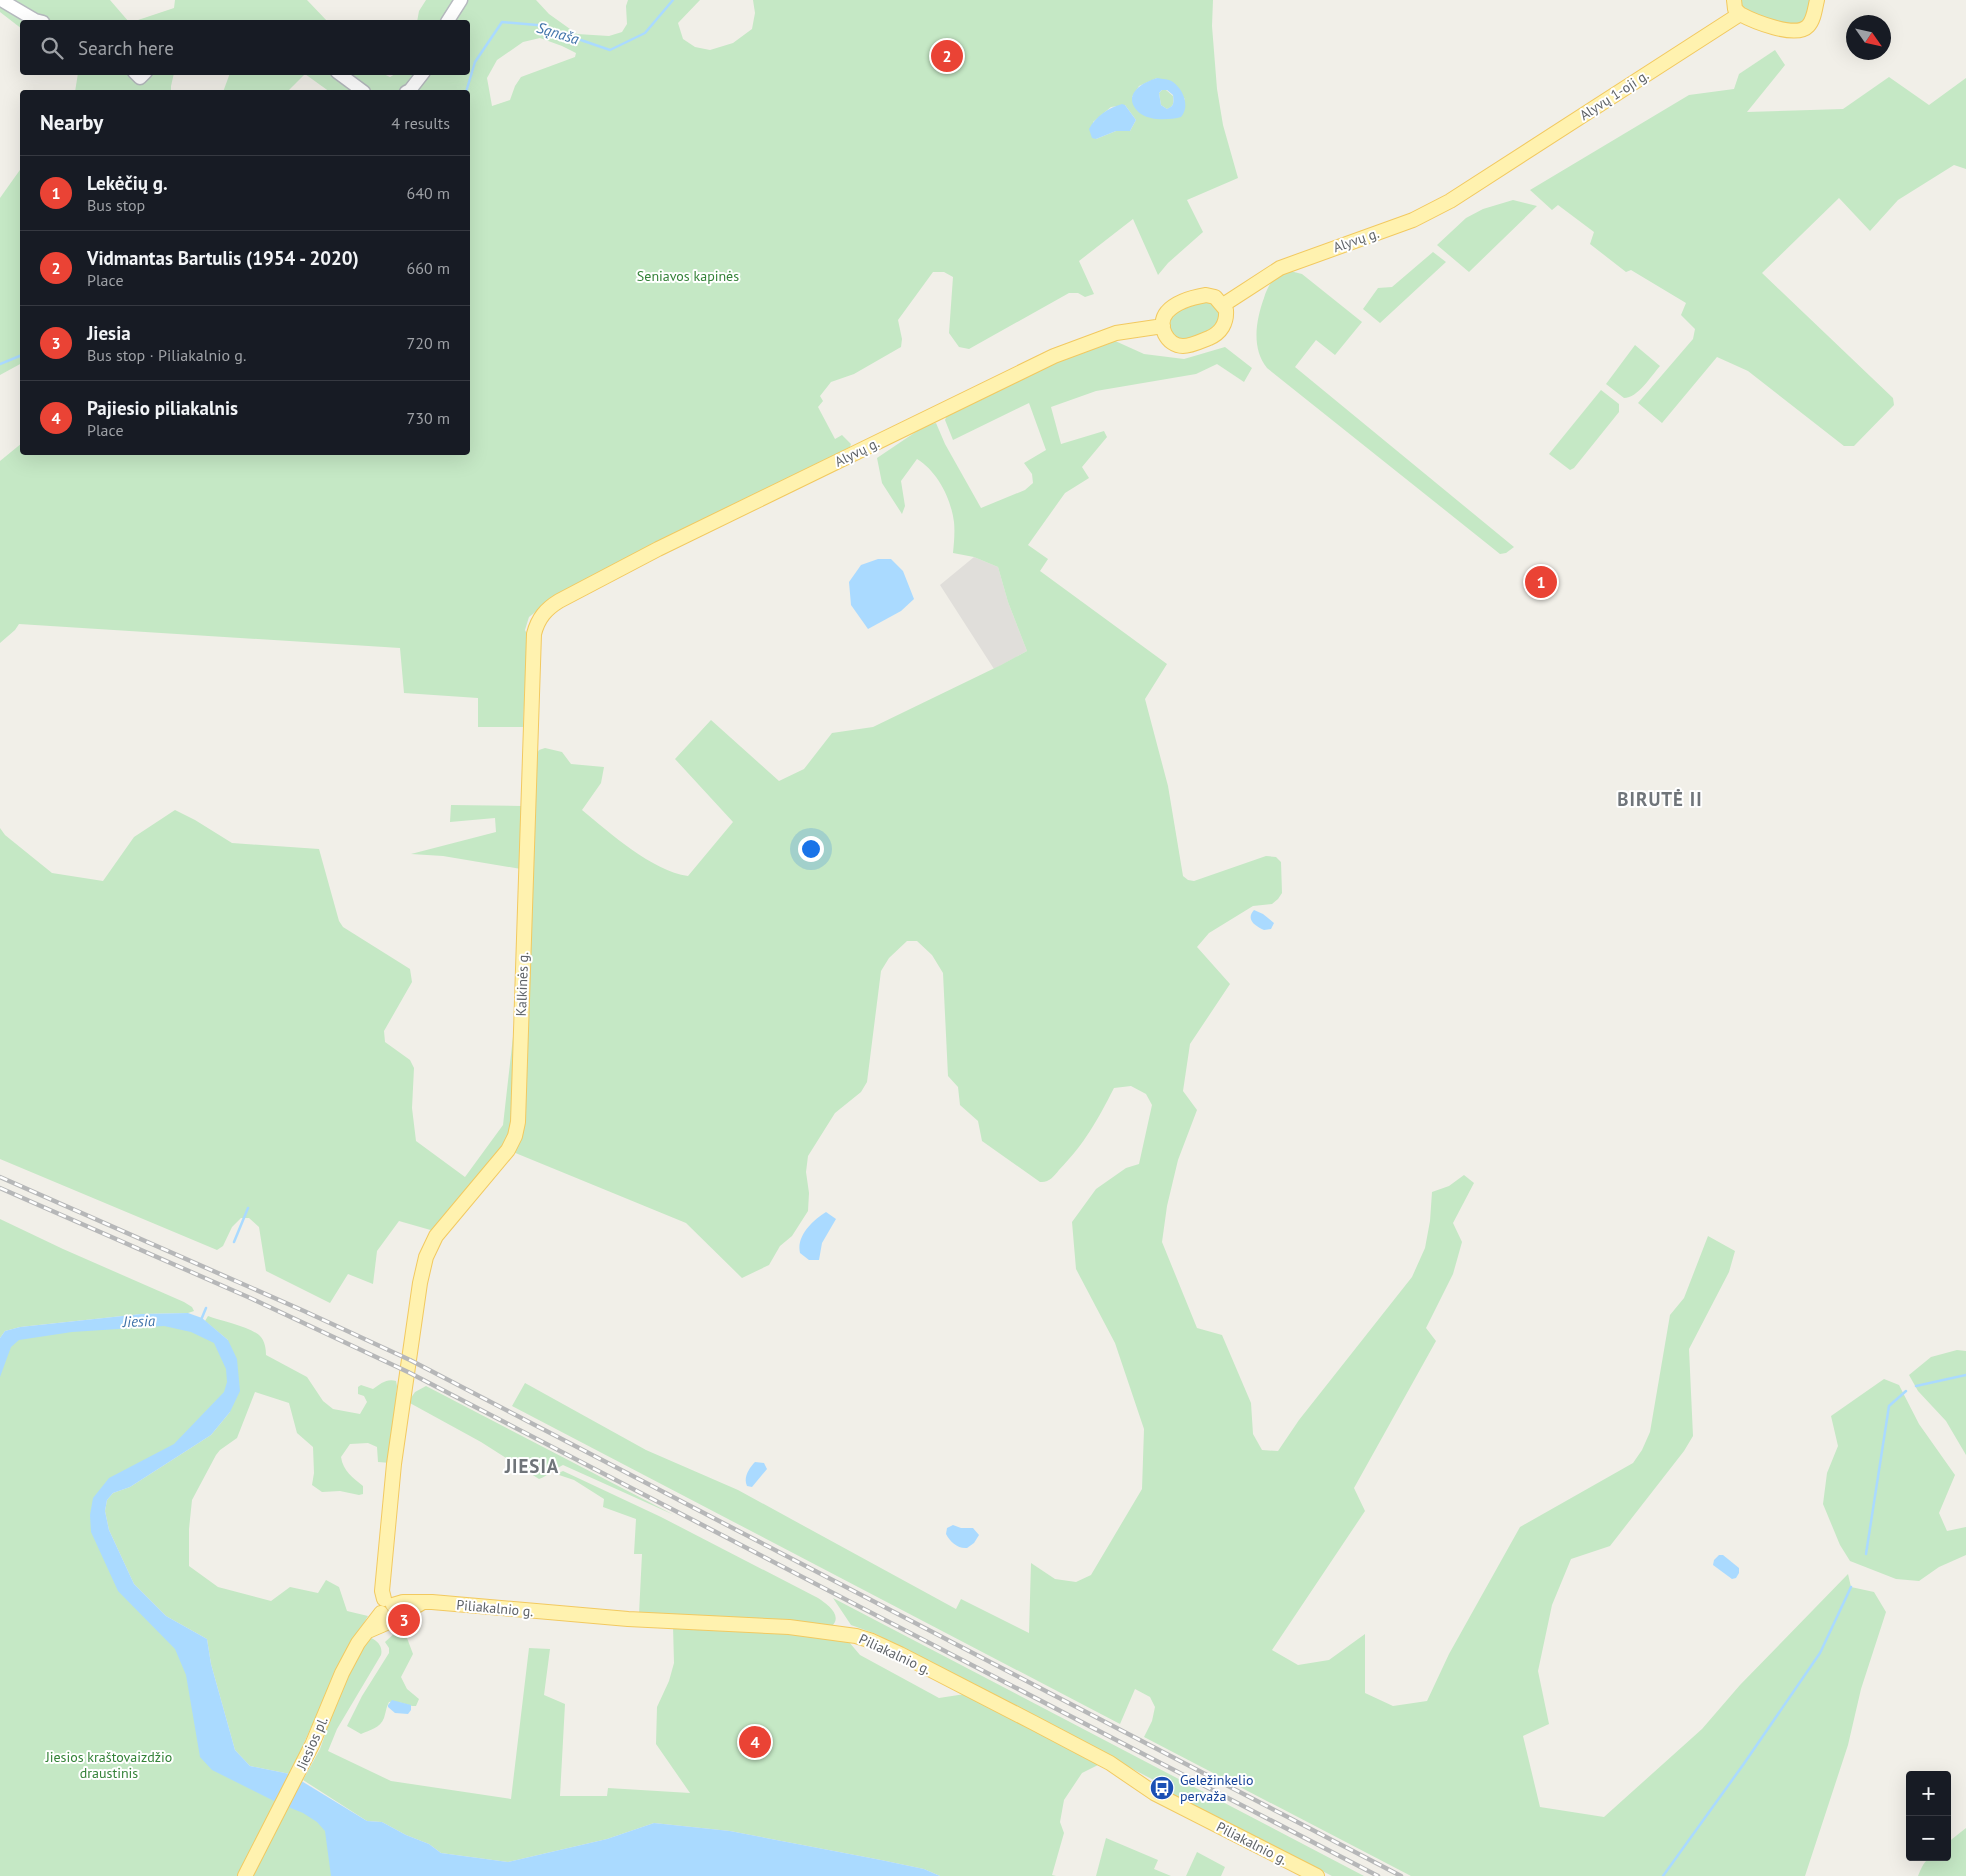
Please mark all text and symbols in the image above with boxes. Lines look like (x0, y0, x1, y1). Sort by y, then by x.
north arrow (1846, 15, 1891, 60)
water label: Sąnaša (535, 18, 582, 49)
search box (20, 20, 470, 75)
icon: search (38, 34, 66, 62)
text: Search here (78, 36, 174, 60)
pin: 2 (931, 37, 963, 75)
street label: Alyvų 1-oji g. (1576, 66, 1652, 124)
text: Nearby (40, 109, 103, 136)
text: 4 results (391, 113, 450, 133)
text: Lekėčių g. (87, 171, 168, 195)
text: 1 (51, 183, 61, 203)
text: 640 m (407, 183, 450, 203)
text: Bus stop (87, 195, 145, 215)
street label: Alyvų g. (1331, 224, 1381, 256)
text: Vidmantas Bartulis (1954 - 2020) (87, 246, 359, 270)
text: 2 (51, 258, 61, 278)
text: 660 m (407, 258, 450, 278)
park label: Seniavos kapinės (637, 267, 739, 285)
text: Place (87, 270, 124, 290)
text: Jiesia (87, 321, 131, 345)
text: 3 (51, 333, 61, 353)
text: 720 m (407, 333, 450, 353)
text: Bus stop · Piliakalnio g. (87, 345, 246, 365)
text: Pajiesio piliakalnis (87, 396, 238, 420)
text: 4 (51, 408, 61, 428)
text: 730 m (407, 408, 450, 428)
text: Place (87, 420, 124, 440)
street label: Alyvų g. (832, 434, 882, 470)
pin: 1 (1525, 563, 1557, 601)
district label: BIRUTĖ II (1617, 787, 1703, 811)
your location (798, 836, 824, 862)
street label: Kalkinės g. (512, 951, 532, 1017)
water label: Jiesia (122, 1311, 156, 1331)
district label: JIESIA (504, 1454, 559, 1478)
street label: Piliakalnio g. (456, 1596, 534, 1620)
pin: 3 (388, 1601, 420, 1639)
street label: Piliakalnio g. (856, 1630, 934, 1678)
street label: Jiesios pl. (292, 1714, 332, 1773)
pin: 4 (739, 1723, 771, 1761)
park label: Jiesios kraštovaizdžio draustinis (45, 1748, 172, 1782)
place label: Geležinkelio pervaža (1180, 1771, 1253, 1805)
map controls (1906, 1771, 1951, 1861)
button: + (1906, 1771, 1951, 1816)
bus stop icon: Geležinkelio pervaža (1149, 1775, 1175, 1801)
button: − (1906, 1816, 1951, 1861)
street label: Piliakalnio g. (1213, 1817, 1291, 1869)

